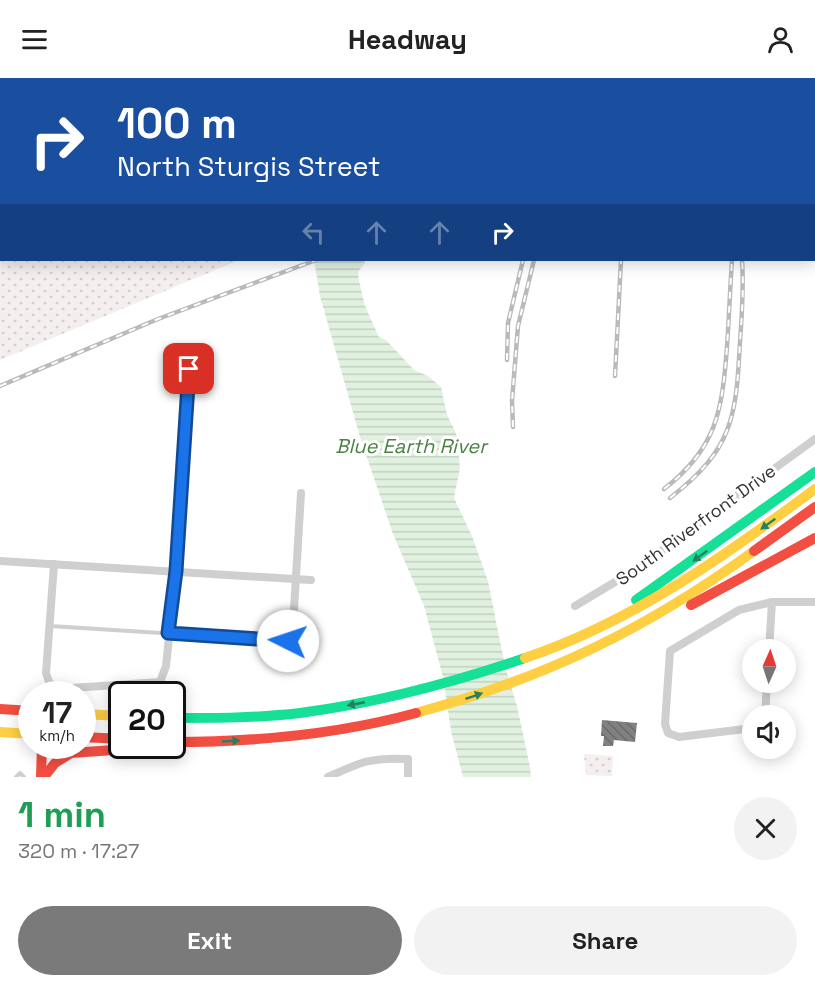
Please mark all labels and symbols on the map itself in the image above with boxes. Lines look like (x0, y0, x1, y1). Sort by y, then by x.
pin (163, 343, 214, 394)
water label: Blue Earth River (335, 433, 489, 459)
street label: South Riverfront Drive (611, 459, 780, 590)
one-way arrow (760, 517, 775, 529)
one-way arrow (692, 550, 708, 562)
position arrow (256, 609, 320, 673)
north arrow (742, 639, 796, 693)
speed limit sign: 20 (108, 681, 186, 759)
one-way arrow (465, 691, 483, 700)
one-way arrow (346, 700, 365, 709)
one-way arrow (221, 737, 240, 746)

